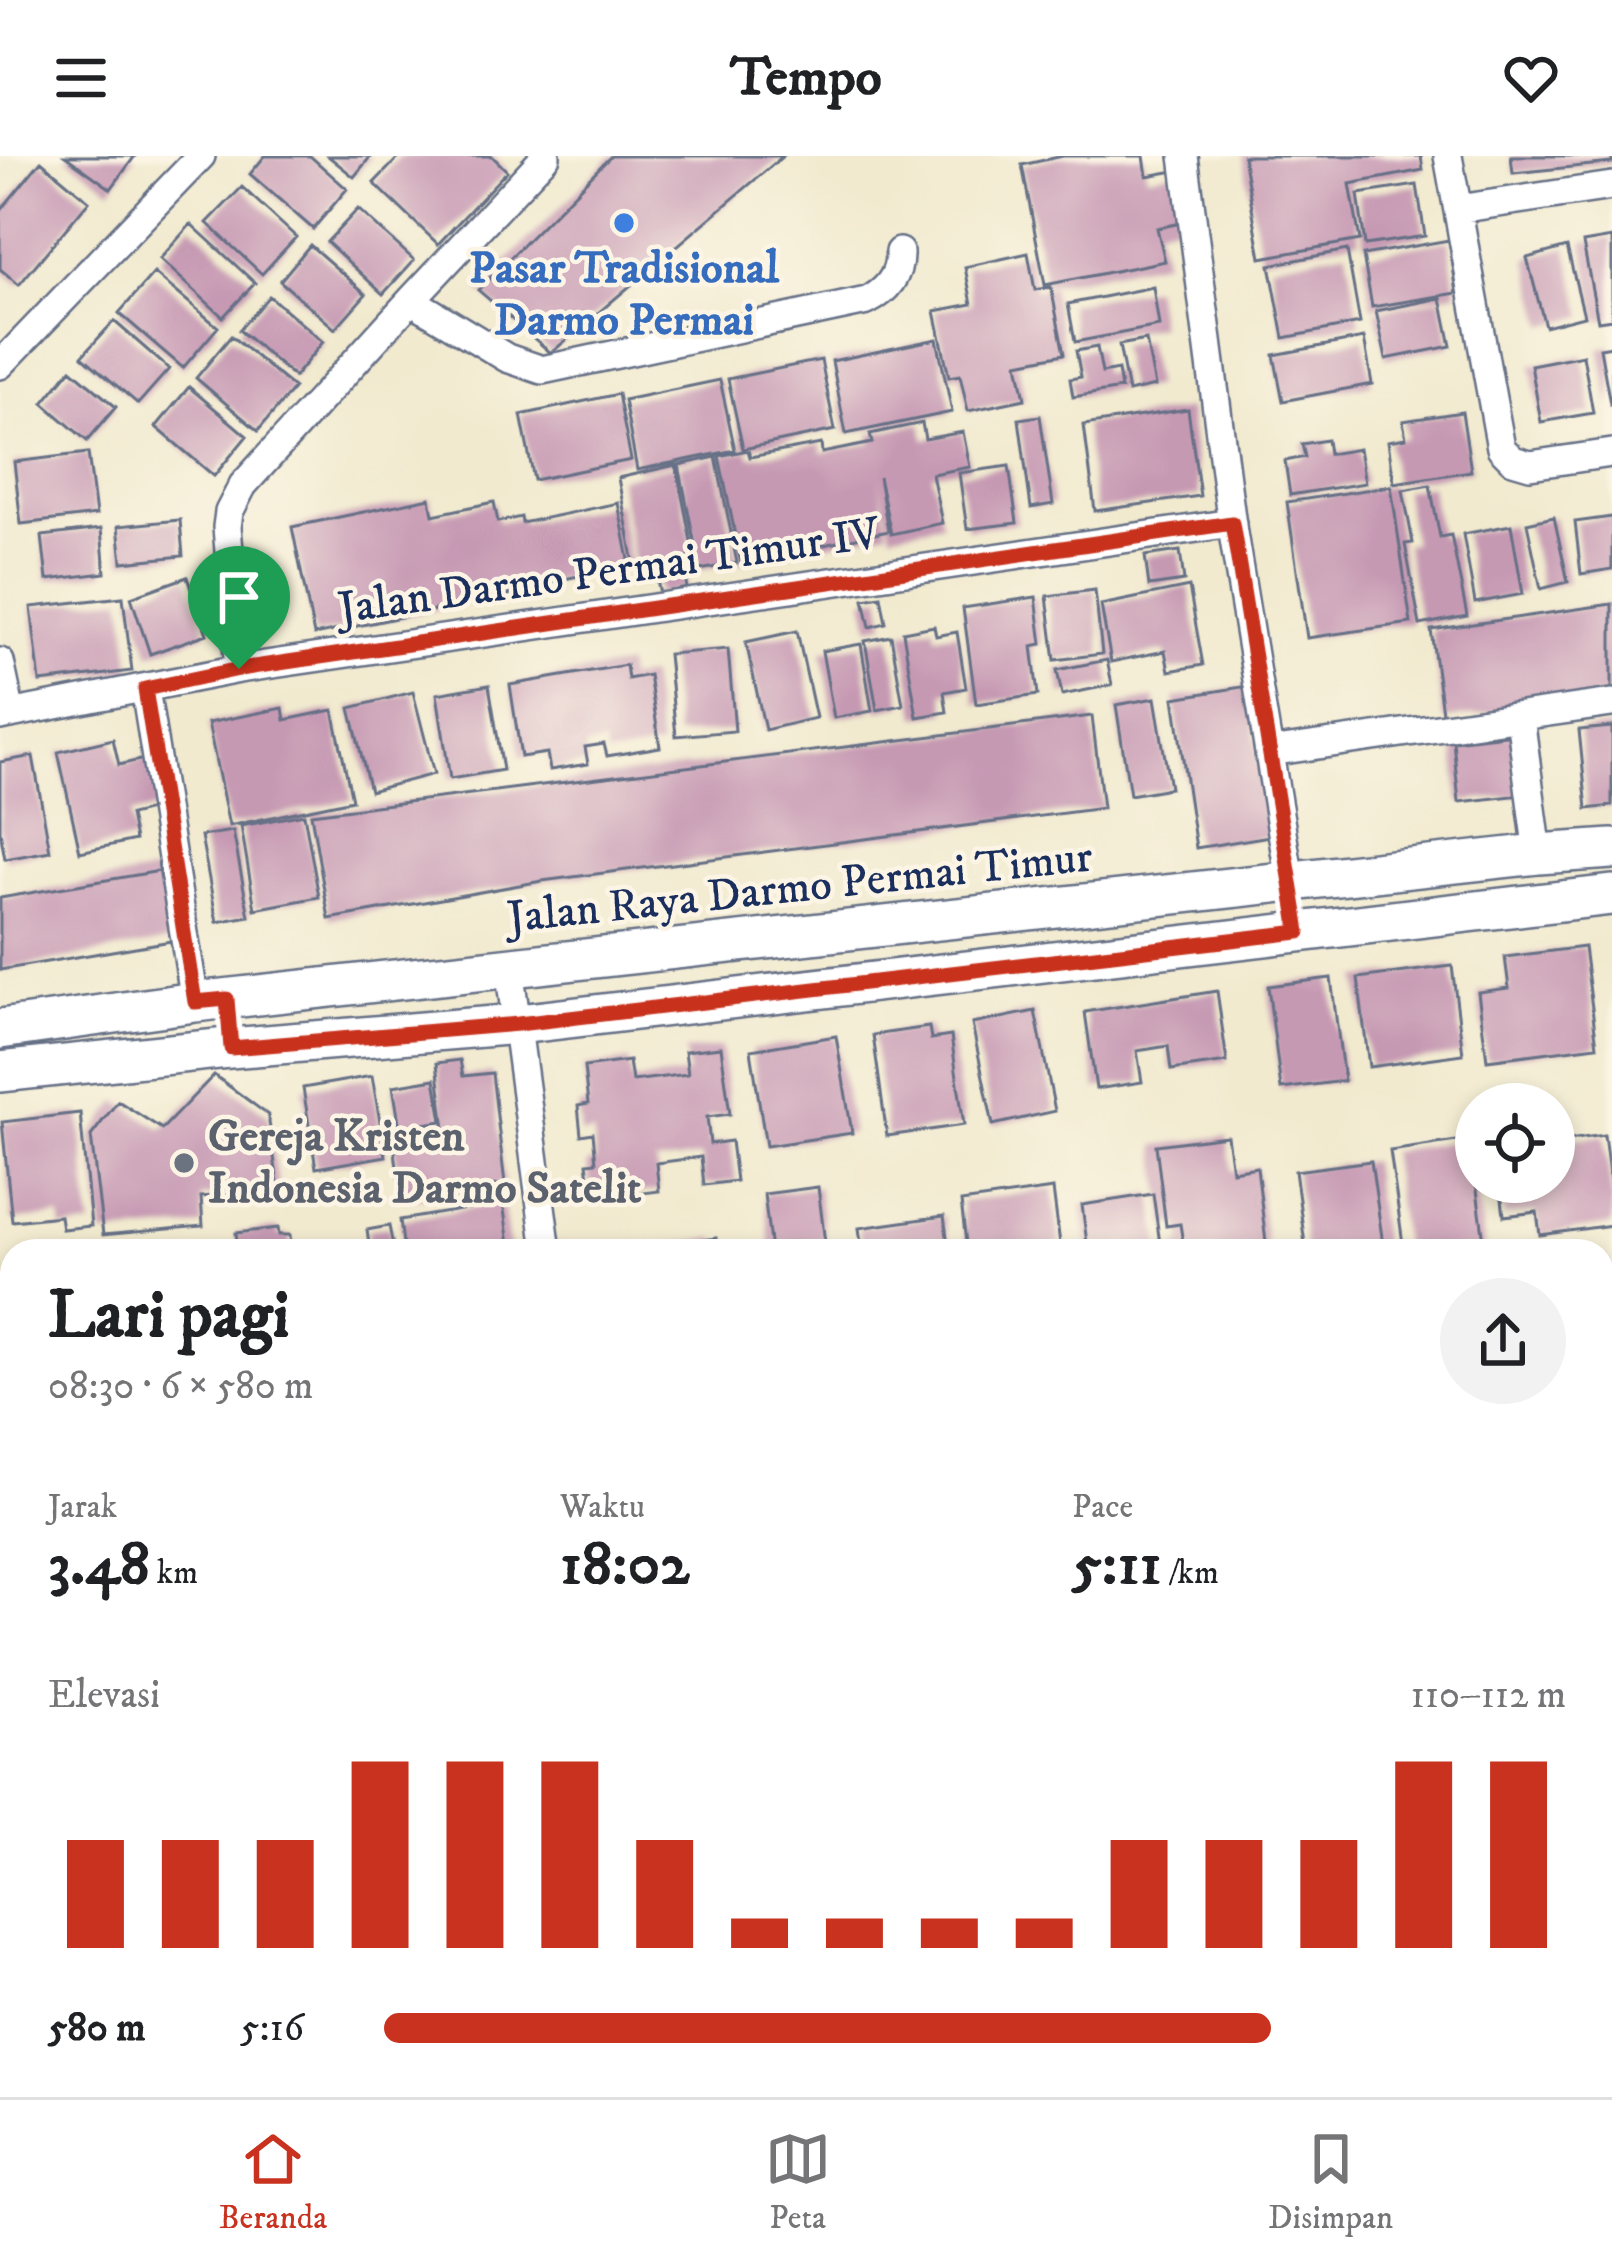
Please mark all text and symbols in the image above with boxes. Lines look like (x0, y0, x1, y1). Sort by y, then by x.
icon: menu (48, 45, 114, 111)
text: Tempo (730, 45, 882, 112)
icon: heart (1498, 45, 1564, 111)
marker: Pasar Tradisional Darmo Permai (611, 210, 637, 236)
place label: Pasar Tradisional Darmo Permai (469, 241, 779, 349)
street label: Jalan Darmo Permai Timur IV (331, 506, 885, 638)
pin (188, 546, 290, 669)
icon: arrive (206, 564, 272, 630)
street label: Jalan Raya Darmo Permai Timur (501, 829, 1096, 947)
map controls (1455, 1083, 1575, 1203)
button: locate (1455, 1083, 1575, 1203)
place label: Gereja Kristen Indonesia Darmo Satelit (208, 1109, 642, 1217)
marker: Gereja Kristen Indonesia Darmo Satelit (171, 1150, 197, 1176)
text: Lari pagi (48, 1276, 290, 1358)
button: share (1440, 1278, 1566, 1404)
text: 08:30 · 6 × 580 m (48, 1362, 313, 1411)
text: Jarak (48, 1487, 117, 1528)
text: Waktu (560, 1487, 645, 1528)
text: Pace (1072, 1487, 1133, 1528)
text: 3.48 (48, 1528, 150, 1603)
text: 18:02 (560, 1528, 689, 1603)
text: 5:11 (1072, 1528, 1162, 1603)
text: km (150, 1553, 198, 1594)
text: /km (1162, 1553, 1219, 1594)
text: Elevasi (48, 1671, 160, 1720)
text: 110–112 m (1411, 1671, 1566, 1720)
text: 580 m (48, 2004, 145, 2053)
text: 5:16 (240, 2004, 304, 2053)
tab: Beranda (219, 2126, 327, 2239)
tab: Peta (765, 2126, 831, 2239)
tab: Disimpan (1268, 2126, 1393, 2239)

